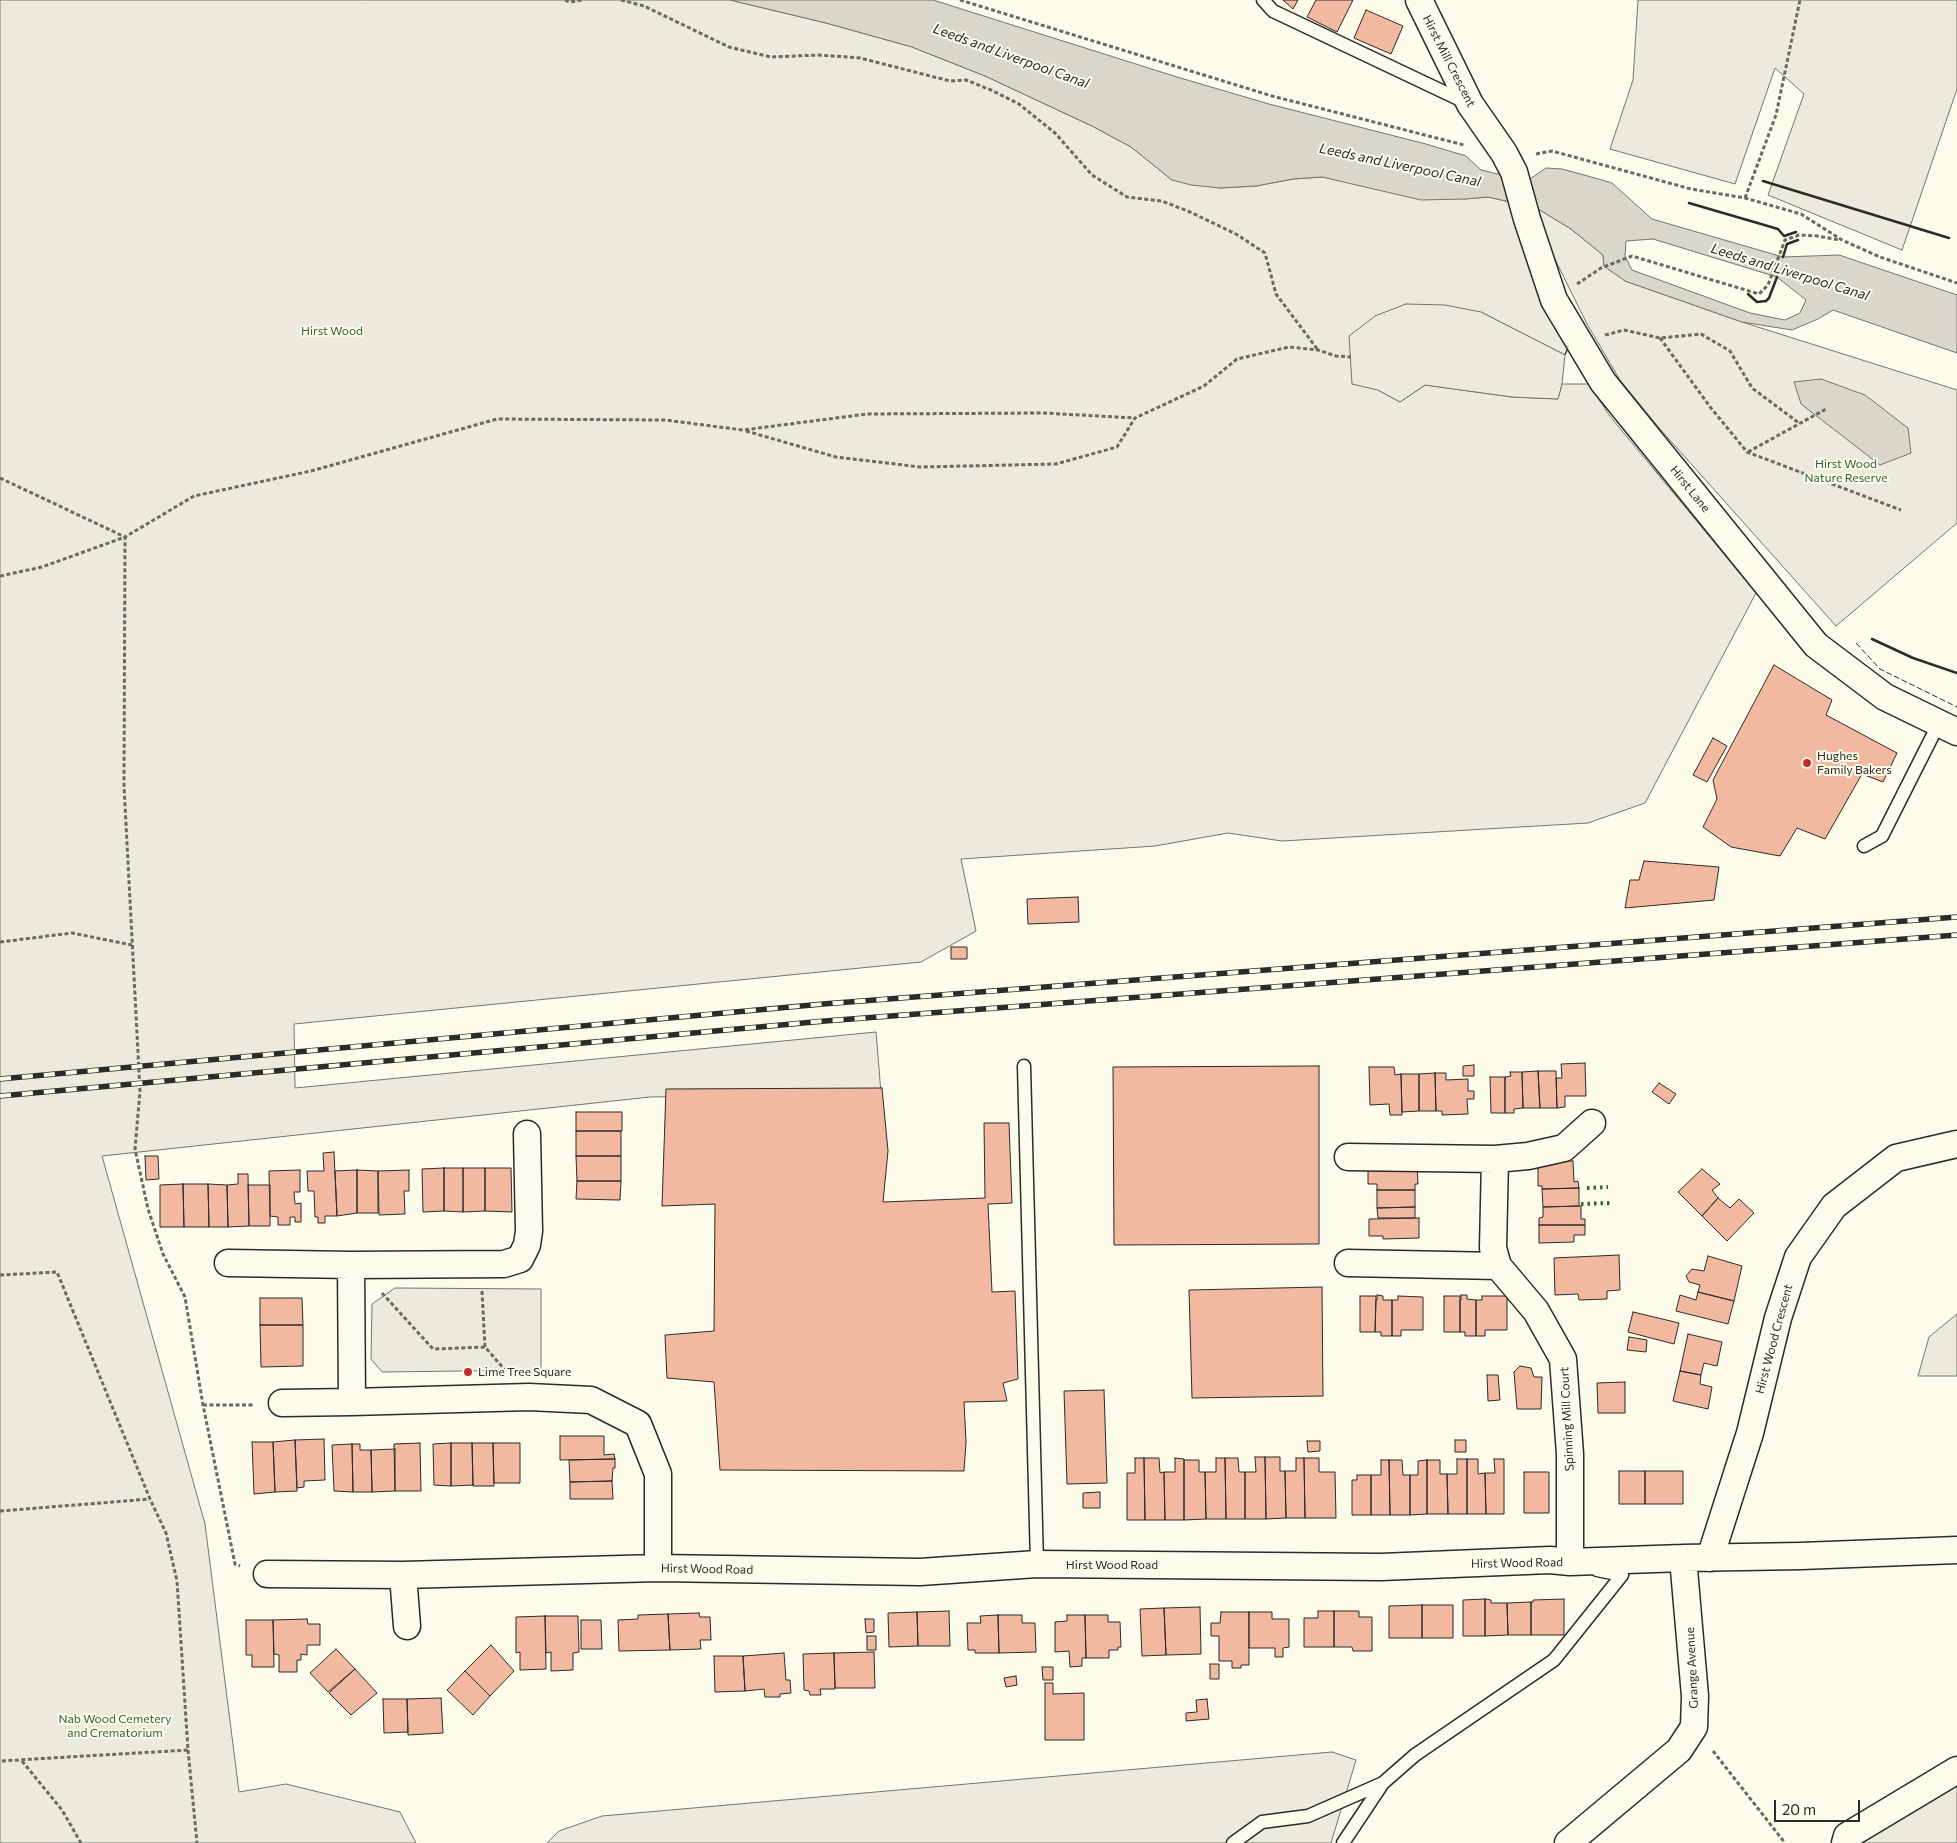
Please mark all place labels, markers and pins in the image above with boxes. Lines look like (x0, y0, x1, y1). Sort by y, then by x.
place label: Hughes Family Bakers (1817, 749, 1892, 777)
marker: Hughes Family Bakers (1801, 757, 1813, 769)
place label: Lime Tree Square (478, 1365, 571, 1379)
marker: Lime Tree Square (462, 1366, 474, 1378)

